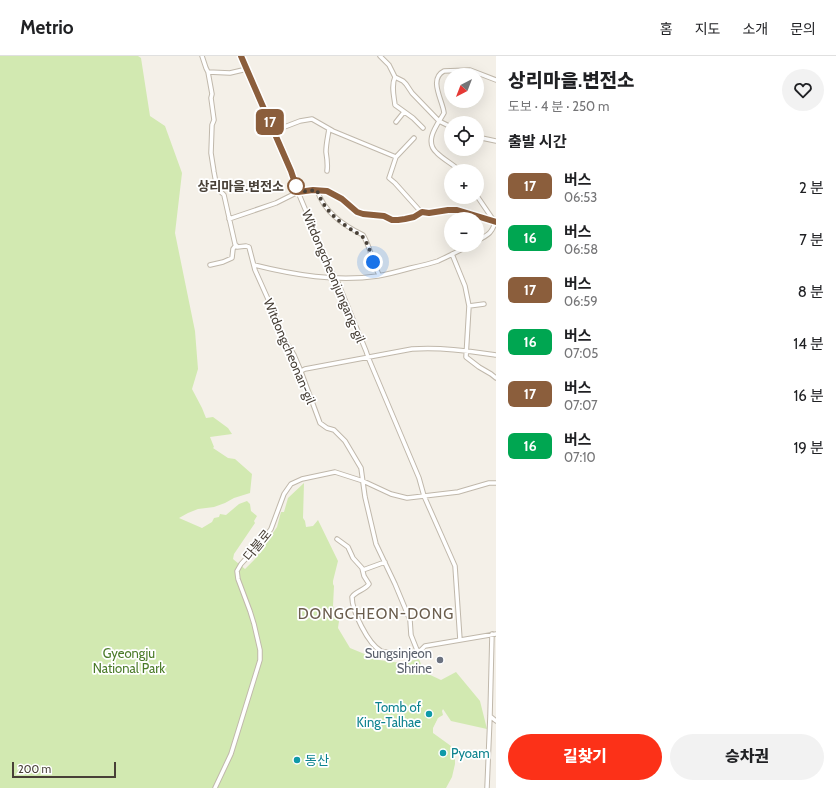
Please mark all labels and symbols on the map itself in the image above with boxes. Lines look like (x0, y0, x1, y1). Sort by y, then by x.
north arrow (444, 68, 484, 108)
line badge: 17 (252, 109, 288, 135)
marker: 상리마을.변전소 (287, 177, 305, 195)
place label: 상리마을.변전소 (197, 178, 284, 194)
street label: Witdongcheonjungang-gil (298, 207, 369, 345)
your location (363, 252, 383, 272)
street label: Witdongcheonan-gil (261, 296, 319, 406)
street label: 다불로 (239, 526, 275, 564)
district label: DONGCHEON-DONG (298, 605, 454, 623)
park label: Gyeongju National Park (93, 645, 165, 676)
place label: Sungsinjeon Shrine (365, 645, 432, 676)
marker: Sungsinjeon Shrine (435, 655, 445, 665)
place label: Tomb of King-Talhae (356, 699, 422, 730)
marker: Tomb of King-Talhae (424, 709, 434, 719)
place label: Pyoam (451, 745, 490, 761)
marker: Pyoam (438, 748, 448, 758)
place label: 동산 (305, 752, 329, 768)
marker: 동산 (292, 755, 302, 765)
scale bar (12, 760, 116, 779)

